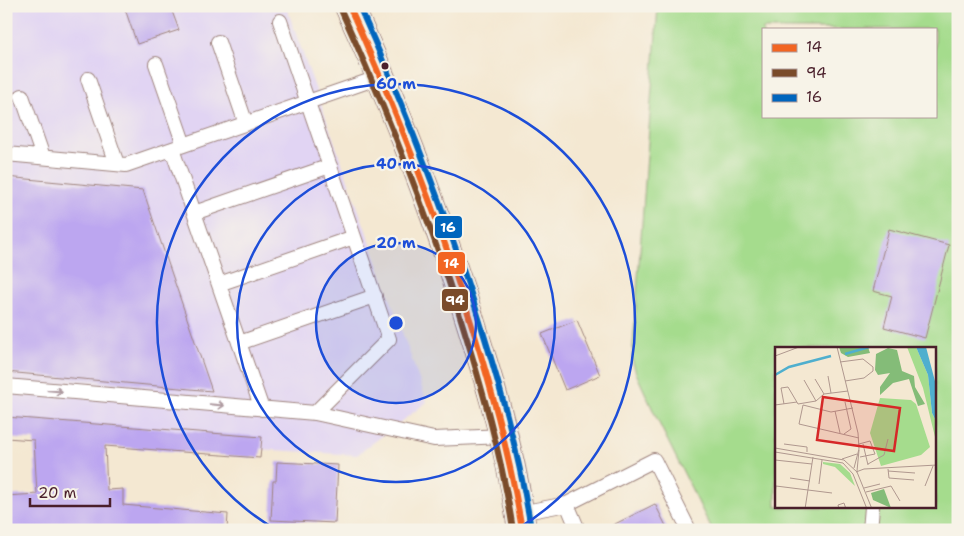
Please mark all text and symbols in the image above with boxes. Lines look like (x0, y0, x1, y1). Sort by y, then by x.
legend (762, 28, 936, 118)
text: 14 (806, 37, 822, 57)
unlabelled marker (380, 61, 390, 71)
text: 94 (806, 63, 826, 83)
text: 60 m (376, 74, 416, 94)
text: 16 (806, 87, 822, 107)
text: 40 m (376, 154, 416, 174)
line badge: 16 (434, 215, 463, 239)
text: 16 (440, 218, 456, 236)
text: 20 m (376, 233, 416, 253)
line badge: 14 (437, 251, 466, 275)
text: 14 (443, 254, 459, 272)
line badge: 94 (441, 288, 469, 312)
text: 94 (445, 291, 465, 309)
centre of rings (387, 314, 405, 332)
inset map (775, 347, 936, 508)
one-way arrow (47, 386, 63, 395)
one-way arrow (208, 400, 224, 410)
scale bar (30, 476, 110, 508)
text: 20 m (38, 483, 77, 503)

